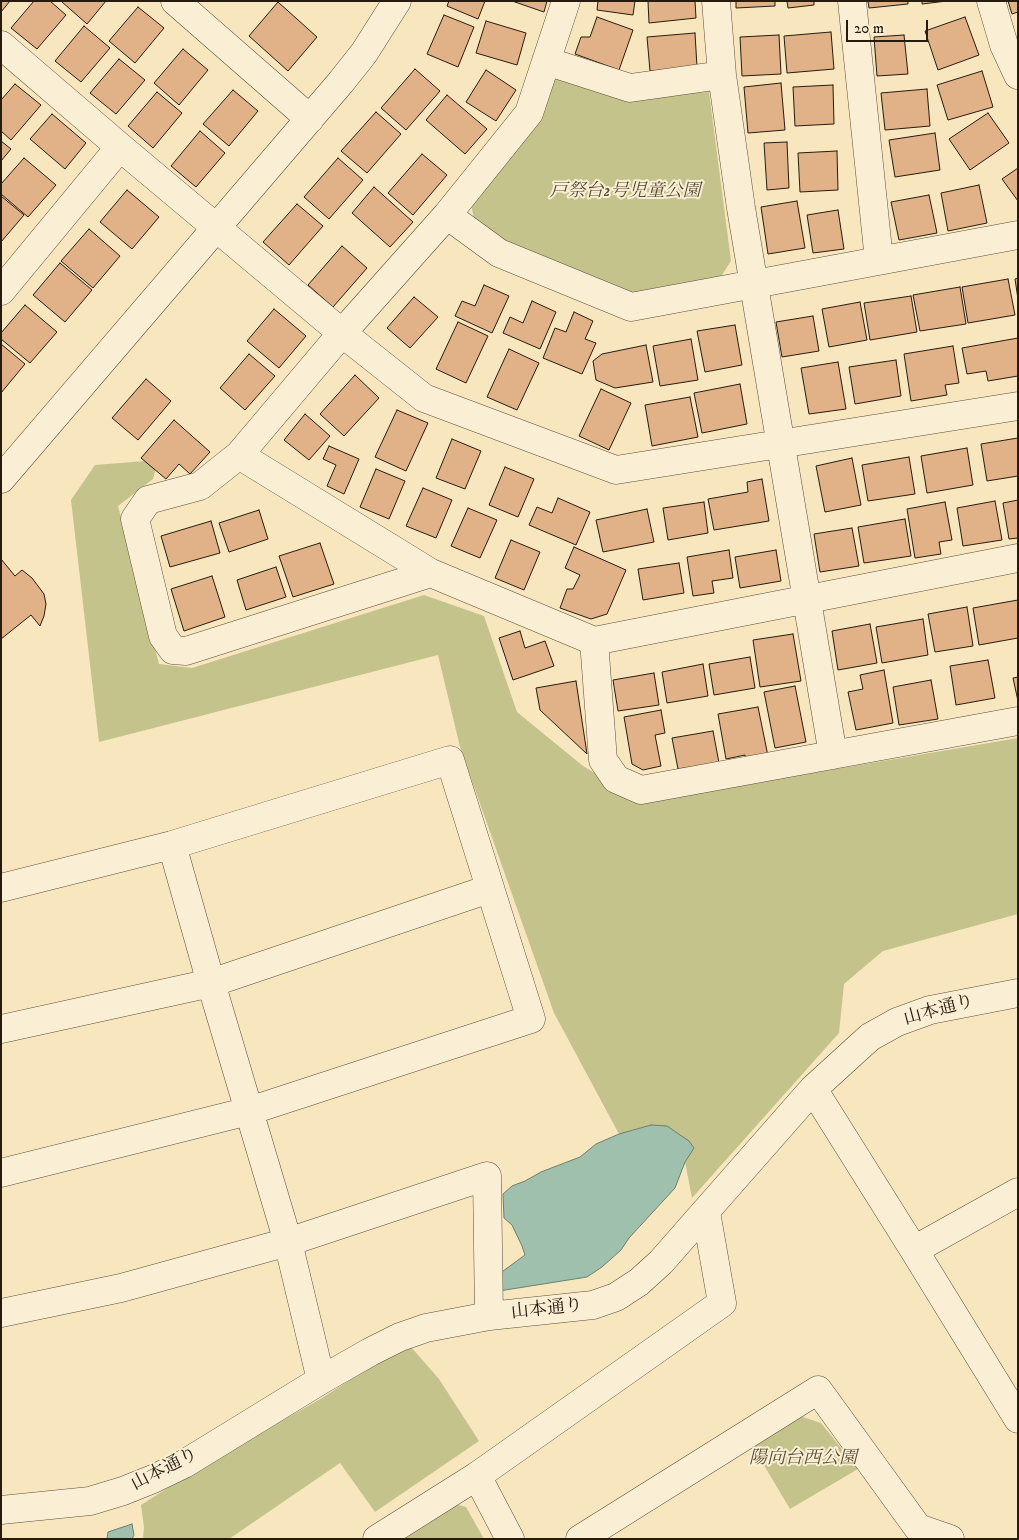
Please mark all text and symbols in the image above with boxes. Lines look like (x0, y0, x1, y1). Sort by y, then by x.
scale bar (849, 10, 932, 42)
text: 20 m (854, 19, 884, 38)
park label: 戸祭台2号児童公園 (550, 181, 700, 203)
street label: 山本通り (901, 991, 977, 1031)
street label: 山本通り (510, 1295, 584, 1325)
street label: 山本通り (128, 1444, 202, 1496)
park label: 陽向台西公園 (749, 1448, 857, 1470)

